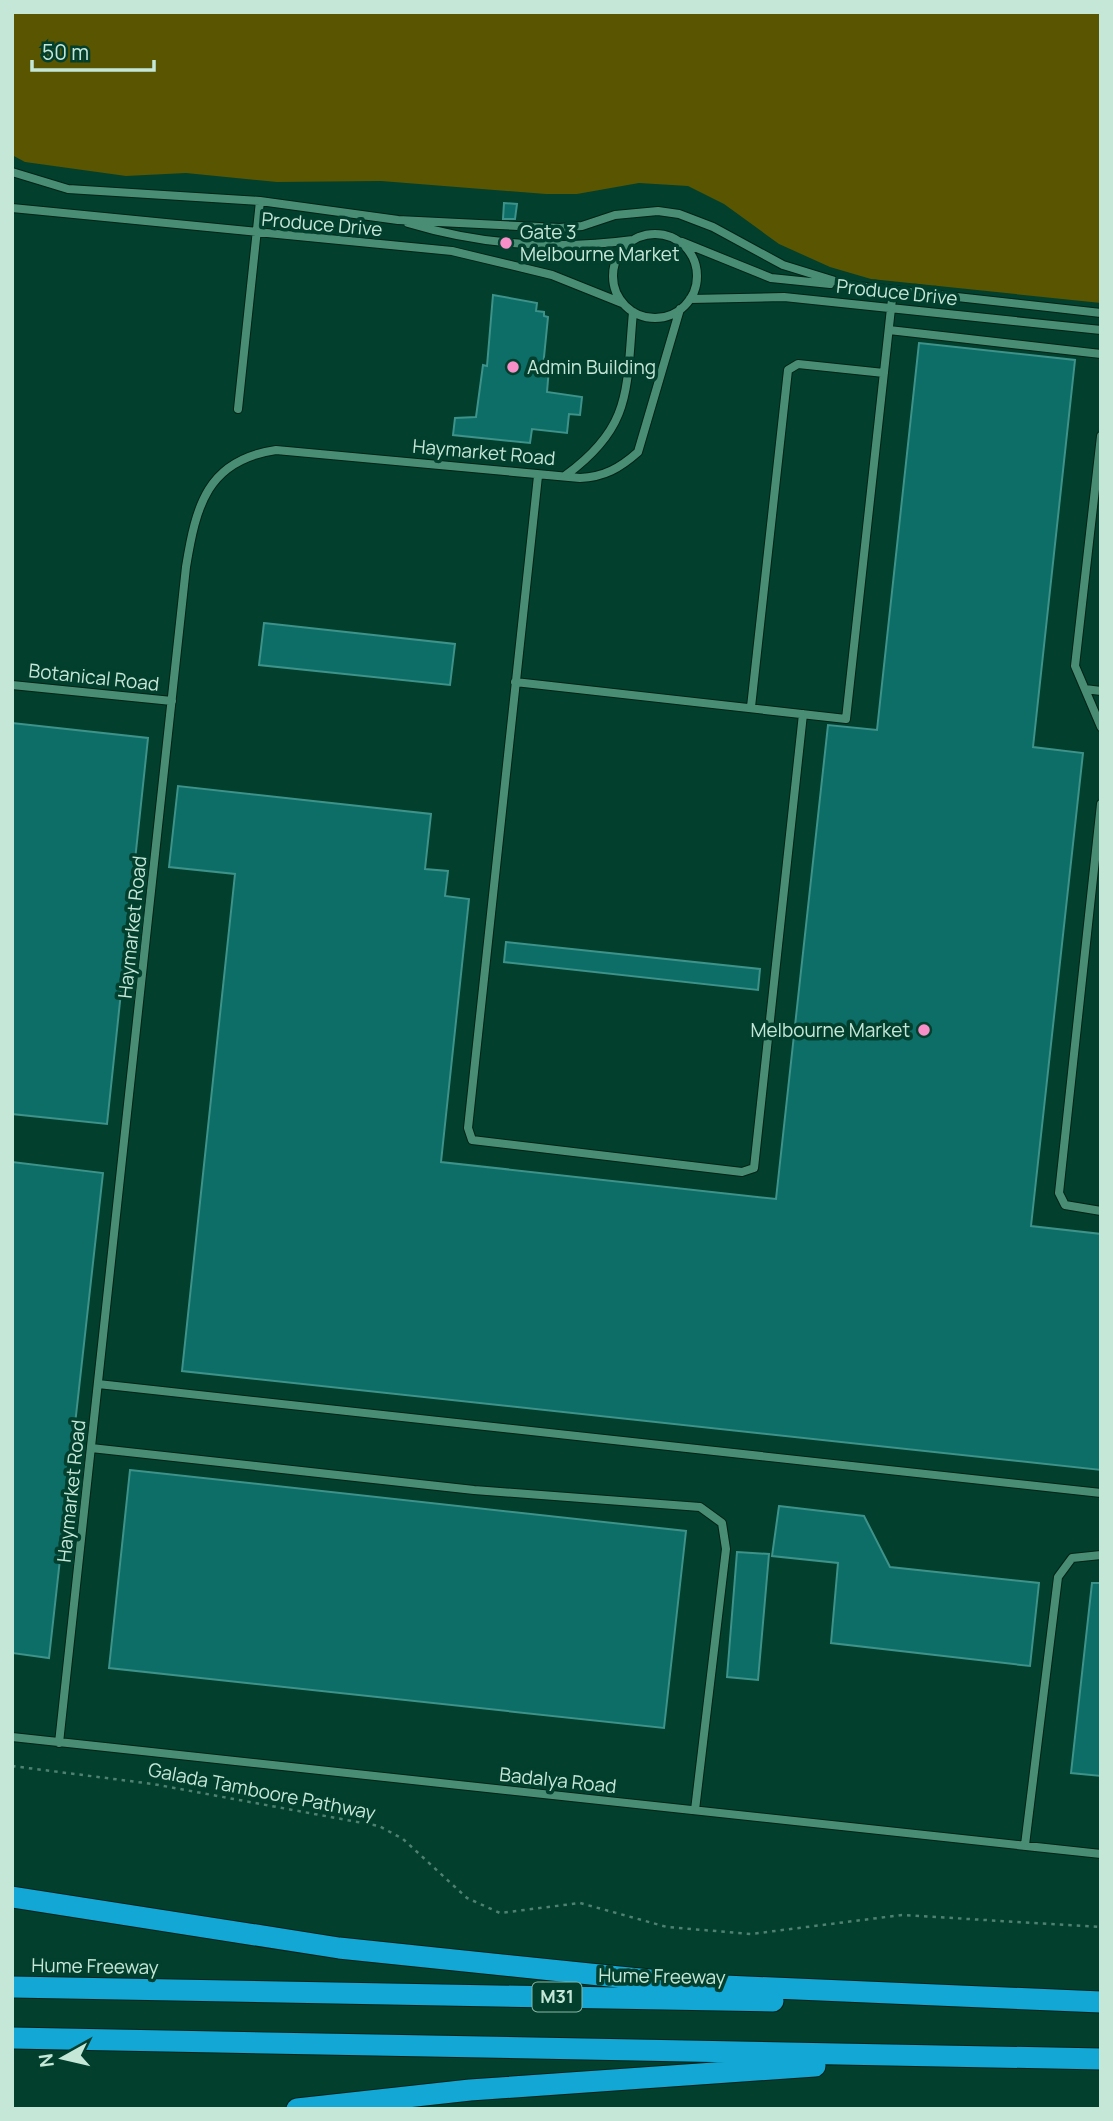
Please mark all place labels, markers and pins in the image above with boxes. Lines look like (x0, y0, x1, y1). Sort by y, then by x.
place label: Gate 3 Melbourne Market (520, 219, 680, 267)
marker: Gate 3 Melbourne Market (498, 235, 514, 251)
place label: Admin Building (527, 354, 656, 380)
marker: Admin Building (505, 359, 521, 375)
place label: Melbourne Market (750, 1017, 910, 1043)
marker: Melbourne Market (916, 1022, 932, 1038)

